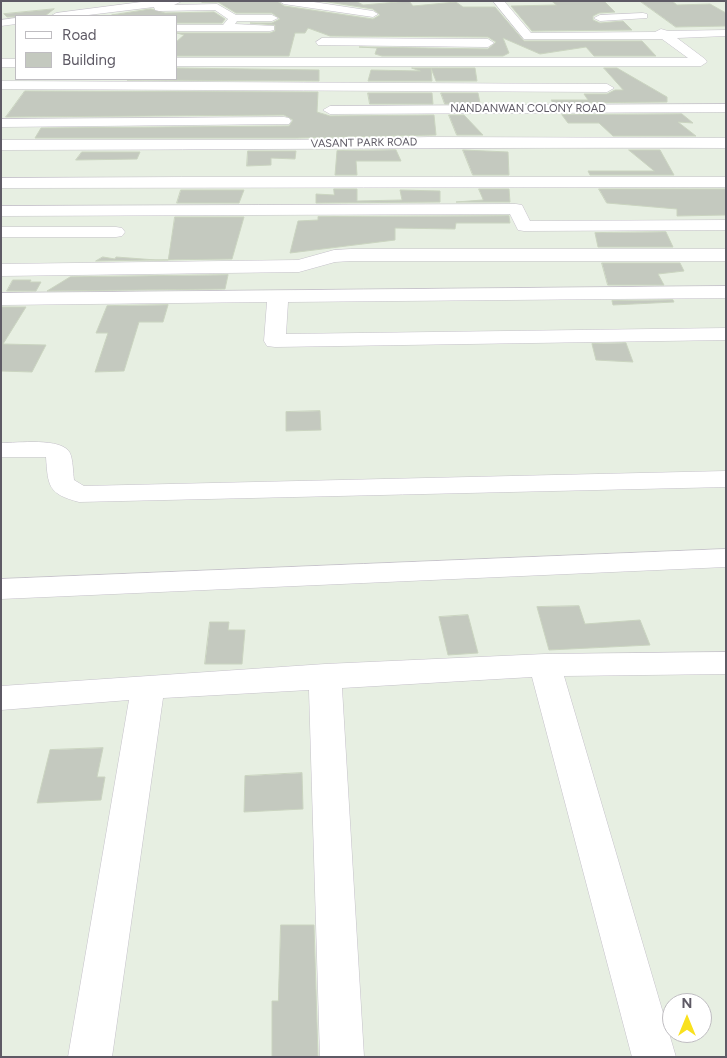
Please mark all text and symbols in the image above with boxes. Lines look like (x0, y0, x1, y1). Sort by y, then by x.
legend (15, 15, 178, 80)
text: Road (62, 26, 97, 44)
text: Building (62, 51, 116, 69)
street label: NANDANWAN COLONY ROAD (450, 102, 606, 116)
street label: VASANT PARK ROAD (311, 135, 417, 151)
north arrow (662, 993, 712, 1043)
text: N (682, 995, 692, 1012)

